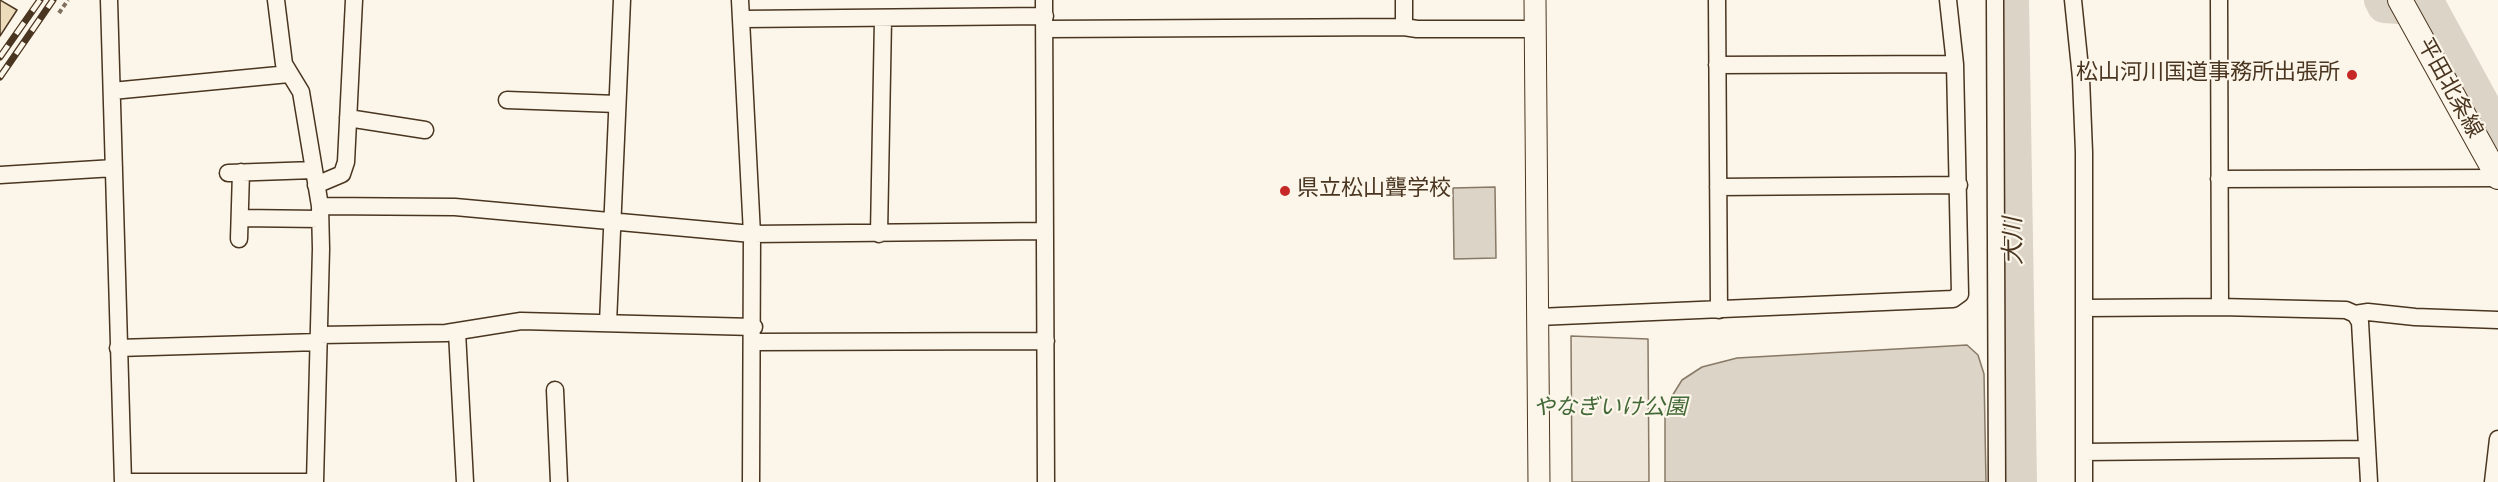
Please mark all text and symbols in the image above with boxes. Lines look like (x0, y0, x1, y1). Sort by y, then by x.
street label: 平田北条線 (2410, 34, 2486, 144)
place label: 松山河川国道事務所出張所 (2076, 62, 2340, 88)
marker: 松山河川国道事務所出張所 (2345, 68, 2359, 82)
place label: 県立松山聾学校 (1297, 178, 1451, 204)
marker: 県立松山聾学校 (1278, 184, 1292, 198)
water label: 大川 (2001, 217, 2031, 265)
park label: やなぎいけ公園 (1533, 397, 1687, 423)

